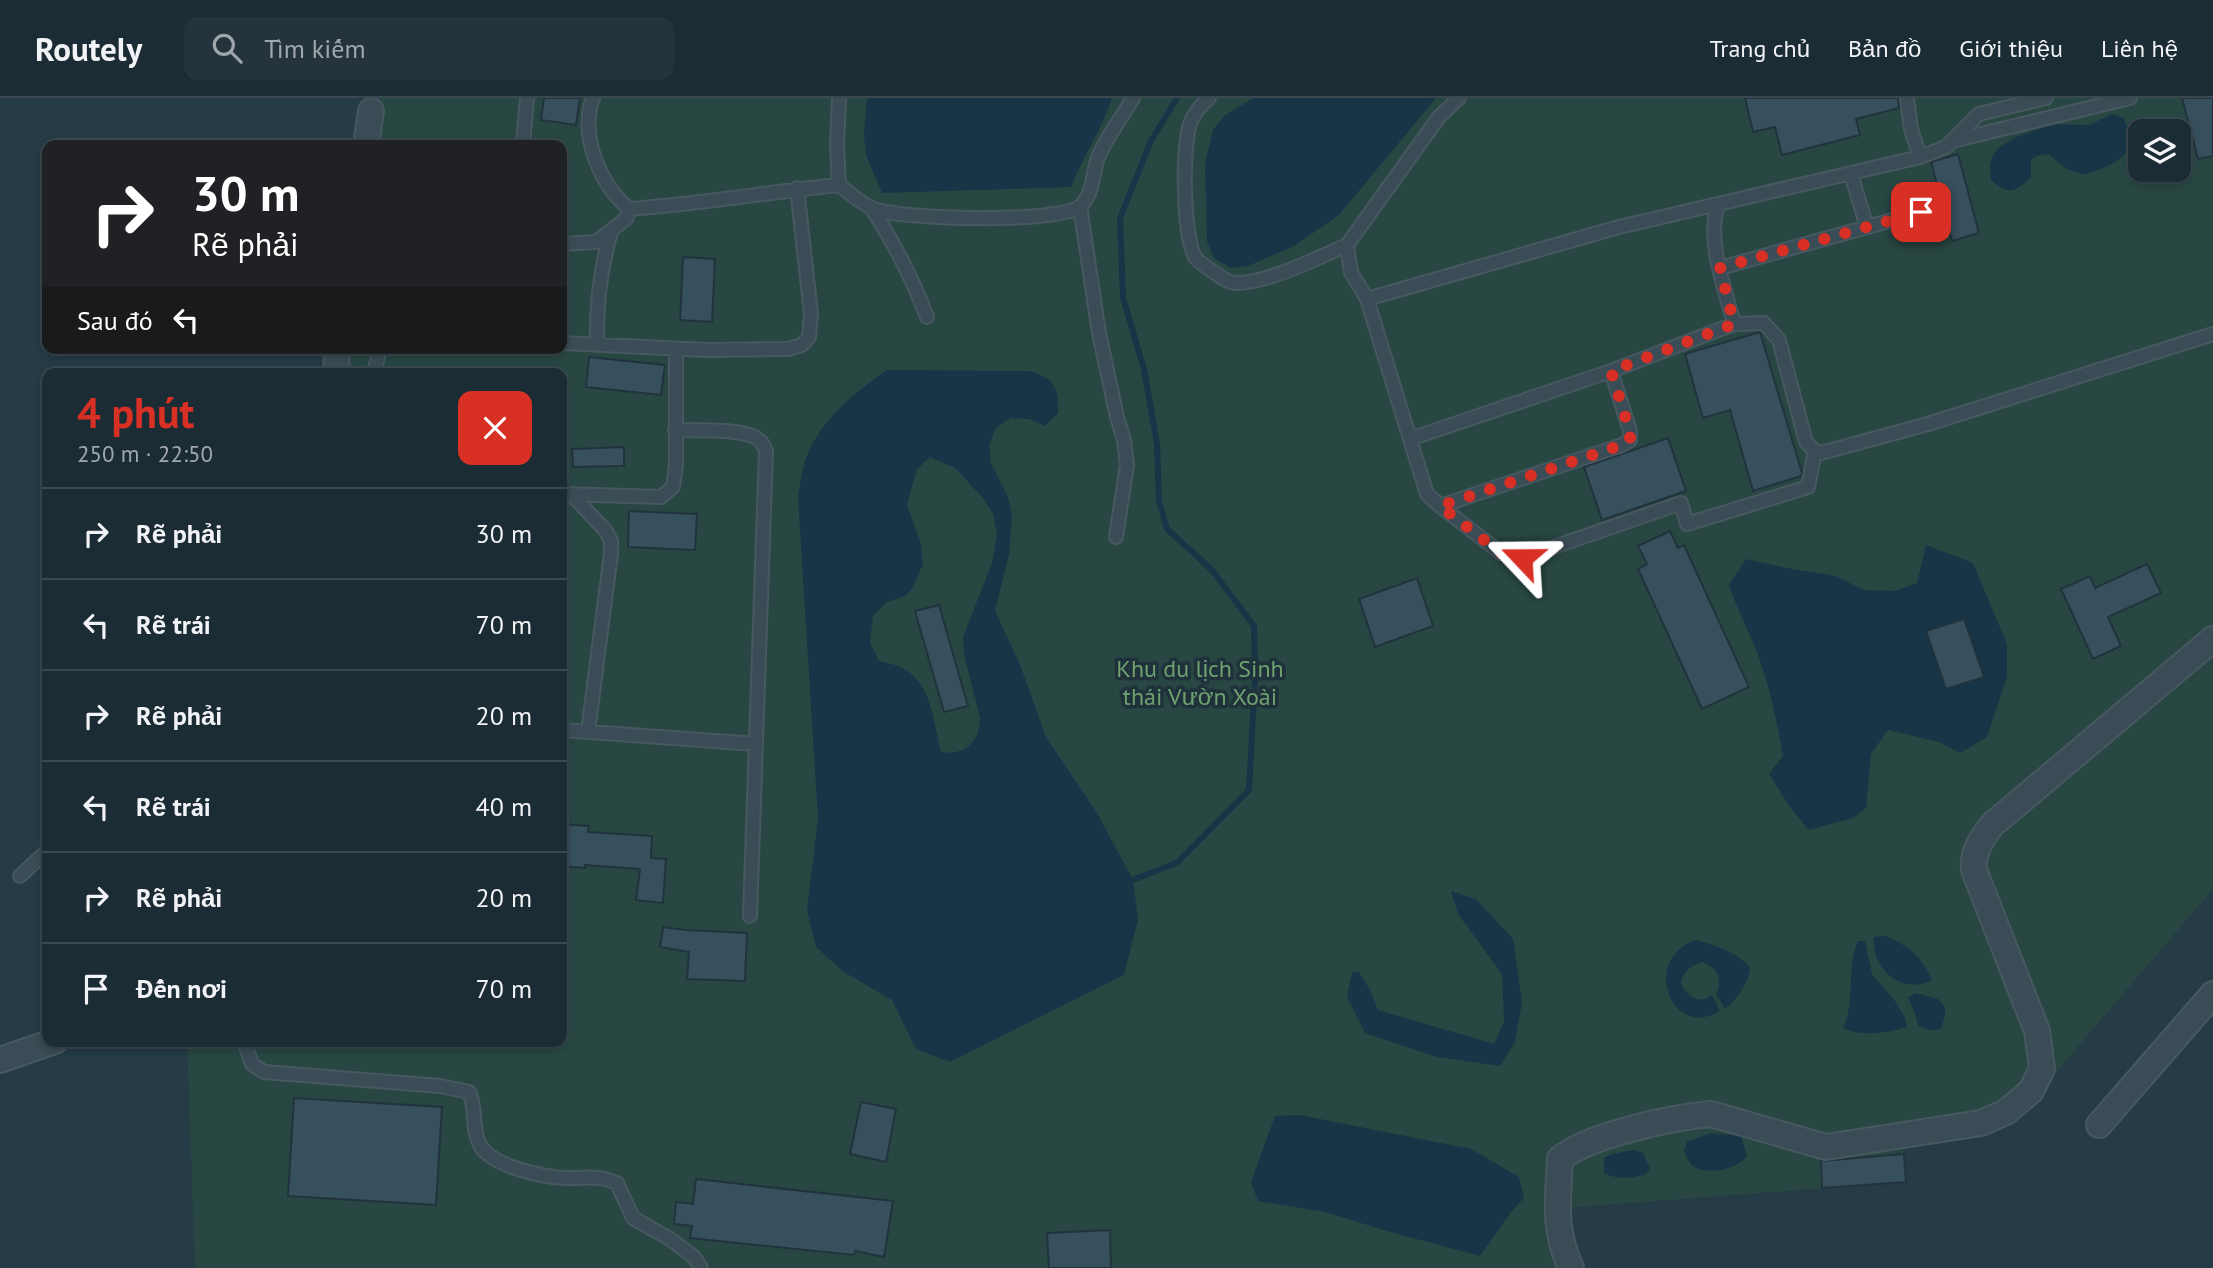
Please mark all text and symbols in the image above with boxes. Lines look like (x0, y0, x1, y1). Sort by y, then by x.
search box (184, 17, 674, 80)
text: Routely (35, 27, 142, 70)
icon: search (208, 29, 246, 67)
text: Tìm kiếm (264, 32, 366, 65)
text: Trang chủ (1709, 33, 1810, 64)
text: Bản đồ (1848, 33, 1921, 64)
text: Giới thiệu (1959, 33, 2063, 64)
text: Liên hệ (2101, 33, 2178, 64)
map controls (2128, 119, 2191, 182)
button: layers (2128, 119, 2191, 182)
text: 30 m (192, 161, 299, 225)
icon: right (77, 168, 168, 259)
pin (1891, 182, 1951, 242)
icon: arrive (1902, 193, 1940, 231)
text: Rẽ phải (192, 223, 299, 265)
icon: left (167, 301, 205, 339)
text: Sau đó (77, 304, 153, 337)
text: 4 phút (77, 385, 194, 440)
button: close (458, 391, 532, 465)
text: 250 m · 22:50 (77, 439, 213, 468)
icon: right (77, 515, 115, 553)
text: Rẽ phải (136, 517, 222, 550)
text: 30 m (476, 517, 532, 550)
position arrow (1485, 521, 1559, 595)
icon: left (77, 606, 115, 644)
text: Rẽ trái (136, 608, 211, 641)
text: 70 m (476, 608, 532, 641)
park label: Khu du lịch Sinh thái Vườn Xoài (1116, 653, 1284, 712)
icon: right (77, 697, 115, 735)
text: Rẽ phải (136, 699, 222, 732)
text: 20 m (476, 699, 532, 732)
icon: left (77, 788, 115, 826)
text: Rẽ trái (136, 790, 211, 823)
text: 40 m (476, 790, 532, 823)
icon: right (77, 879, 115, 917)
text: Rẽ phải (136, 881, 222, 914)
text: 20 m (476, 881, 532, 914)
icon: arrive (77, 970, 115, 1008)
text: Đến nơi (136, 972, 227, 1005)
text: 70 m (476, 972, 532, 1005)

